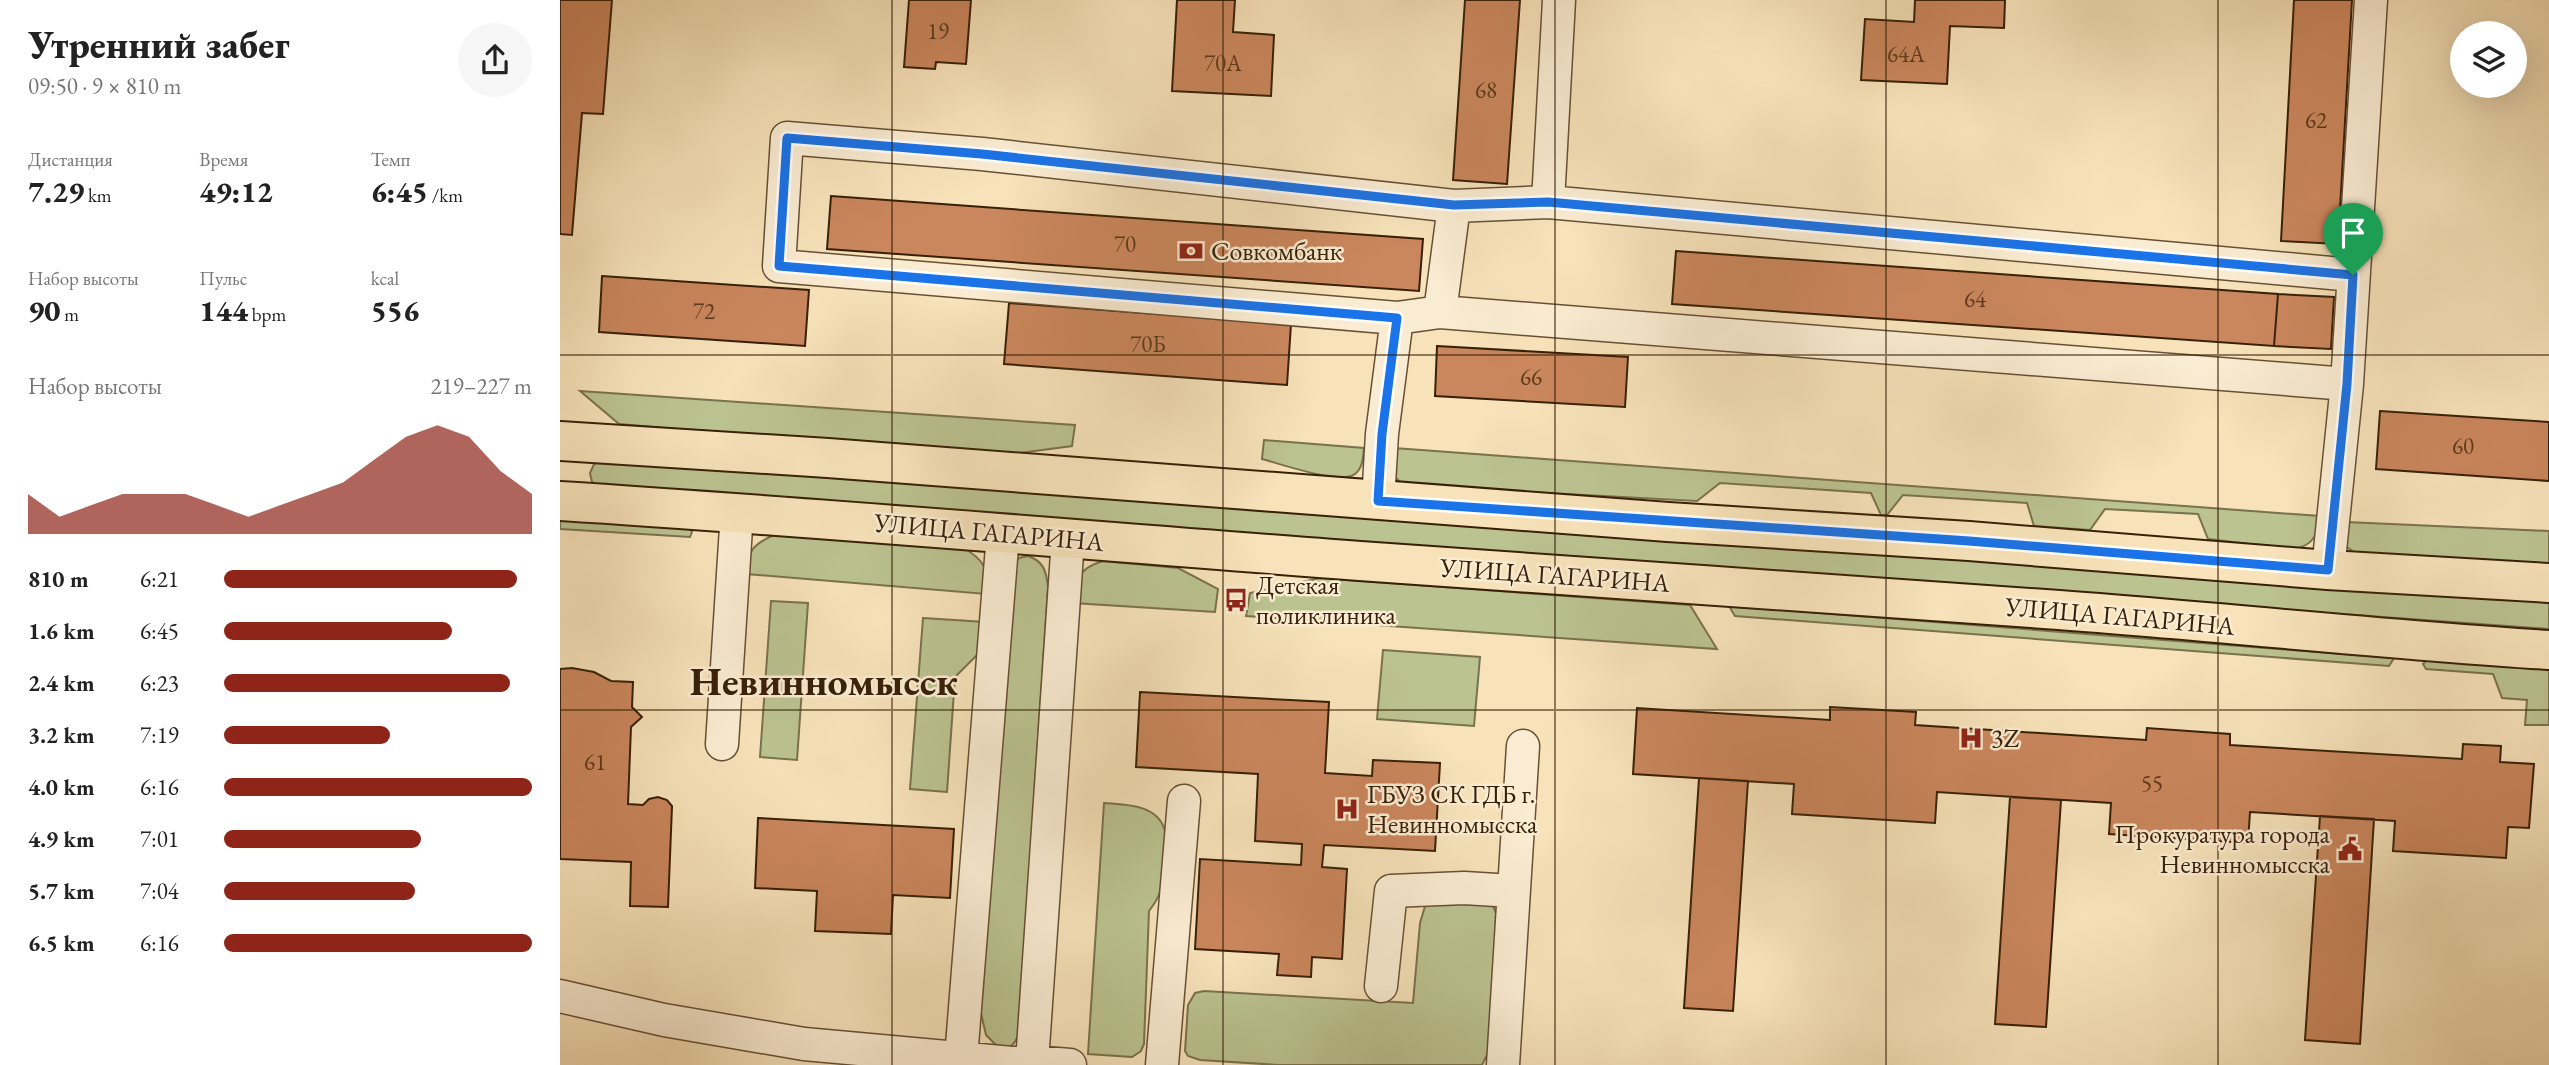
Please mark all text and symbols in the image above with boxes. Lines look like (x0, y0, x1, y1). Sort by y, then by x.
house number: 19 (927, 16, 949, 46)
text: Утренний забег (28, 20, 290, 69)
map controls (2450, 21, 2527, 98)
button: layers (2450, 21, 2527, 98)
button: share (458, 23, 532, 97)
house number: 64А (1887, 39, 1926, 69)
house number: 70А (1204, 48, 1243, 78)
text: 09:50 · 9 × 810 m (28, 71, 181, 101)
house number: 68 (1475, 75, 1497, 105)
house number: 62 (2305, 105, 2327, 135)
text: Дистанция (28, 147, 113, 172)
text: Время (199, 147, 248, 172)
text: Темп (371, 147, 410, 172)
text: 7.29 (28, 172, 84, 211)
text: 49:12 (199, 172, 273, 211)
text: 6:45 (371, 172, 428, 211)
text: km (84, 183, 112, 208)
text: /km (428, 183, 463, 208)
pin (2323, 203, 2383, 275)
icon: arrive (2334, 214, 2372, 252)
house number: 70 (1114, 229, 1136, 259)
place label: Совкомбанк (1211, 234, 1343, 268)
bank icon: Совкомбанк (1177, 237, 1205, 265)
text: Набор высоты (28, 266, 139, 291)
text: Пульс (199, 266, 247, 291)
text: kcal (371, 266, 399, 291)
house number: 64 (1964, 284, 1987, 314)
text: 90 (28, 291, 60, 330)
text: 144 (199, 291, 248, 330)
text: 556 (371, 291, 419, 330)
house number: 72 (693, 296, 715, 326)
text: m (60, 302, 79, 327)
text: bpm (248, 302, 286, 327)
house number: 70Б (1130, 329, 1166, 359)
house number: 66 (1520, 362, 1542, 392)
text: Набор высоты (28, 371, 162, 401)
text: 219–227 m (431, 371, 532, 401)
house number: 60 (2452, 431, 2474, 461)
street label: УЛИЦА ГАГАРИНА (872, 505, 1106, 559)
street label: УЛИЦА ГАГАРИНА (1438, 550, 1672, 600)
text: 810 m (28, 564, 89, 594)
text: 6:21 (140, 564, 179, 594)
place label: Детская поликлиника (1256, 568, 1397, 632)
bus stop icon: Детская поликлиника (1222, 586, 1250, 614)
street label: УЛИЦА ГАГАРИНА (2003, 589, 2237, 643)
text: 1.6 km (28, 616, 95, 646)
text: 6:45 (140, 616, 179, 646)
district label: Невинномысск (690, 655, 958, 707)
text: 2.4 km (28, 668, 95, 698)
text: 6:23 (140, 668, 179, 698)
text: 3.2 km (28, 720, 95, 750)
text: 7:19 (140, 720, 179, 750)
place label: 3Z (1991, 721, 2019, 755)
hospital icon: 3Z (1957, 724, 1985, 752)
house number: 61 (584, 747, 606, 777)
house number: 55 (2141, 768, 2163, 798)
text: 4.0 km (28, 772, 95, 802)
text: 6:16 (140, 772, 179, 802)
place label: ГБУЗ СК ГДБ г. Невинномысска (1367, 777, 1538, 841)
hospital icon: ГБУЗ СК ГДБ г. Невинномысска (1333, 795, 1361, 823)
place label: Прокуратура города Невинномысска (2114, 817, 2331, 881)
text: 4.9 km (28, 824, 95, 854)
text: 7:01 (140, 824, 179, 854)
public building icon: Прокуратура города Невинномысска (2336, 835, 2364, 863)
text: 5.7 km (28, 876, 95, 906)
text: 7:04 (140, 876, 179, 906)
text: 6.5 km (28, 928, 95, 958)
text: 6:16 (140, 928, 179, 958)

